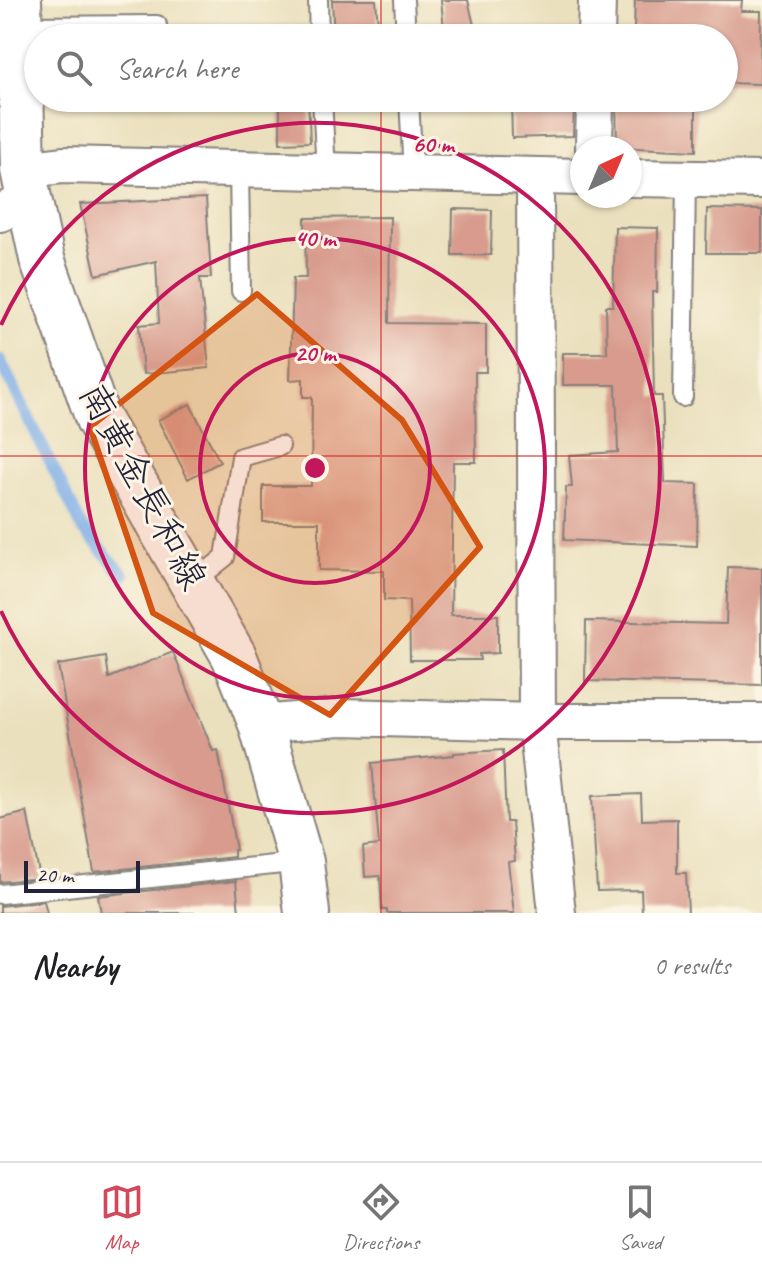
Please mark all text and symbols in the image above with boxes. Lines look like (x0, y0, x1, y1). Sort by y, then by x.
search box (24, 24, 738, 112)
icon: search (52, 46, 96, 90)
text: Search here (116, 49, 238, 87)
text: 60 m (412, 129, 456, 159)
north arrow (570, 136, 642, 208)
text: 40 m (294, 223, 338, 253)
text: 20 m (294, 338, 338, 368)
street label: 南黄金長和線 (69, 374, 217, 598)
centre of rings (301, 454, 329, 482)
scale bar (24, 857, 140, 893)
text: 20 m (36, 861, 73, 889)
text: Nearby (32, 944, 118, 987)
text: 0 results (654, 949, 730, 982)
tab: Map (100, 1180, 144, 1256)
tab: Directions (343, 1180, 419, 1256)
tab: Saved (618, 1180, 662, 1256)

